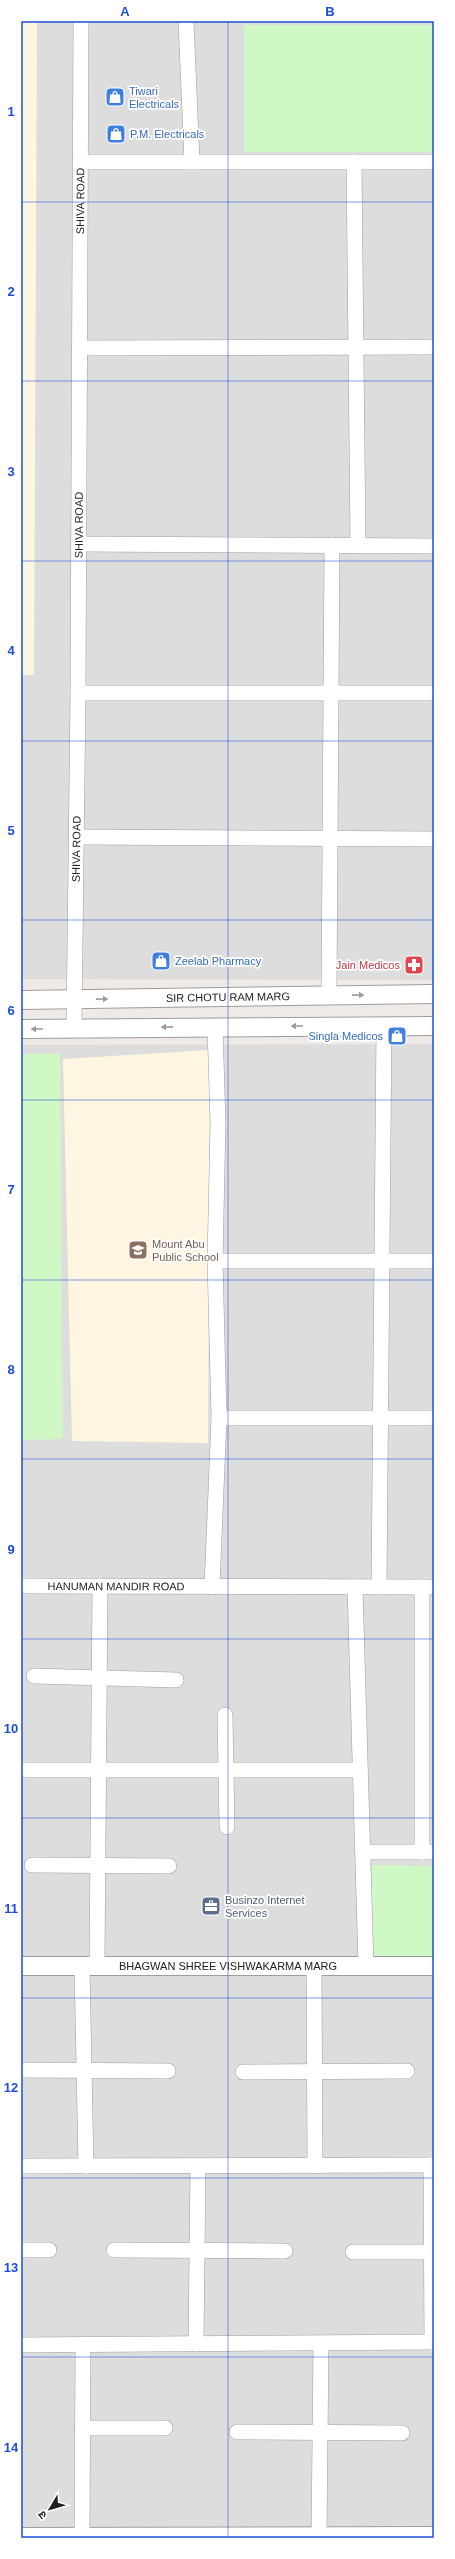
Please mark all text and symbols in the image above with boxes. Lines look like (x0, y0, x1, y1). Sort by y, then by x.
text: A (120, 4, 130, 19)
text: B (325, 4, 335, 19)
place label: Tiwari Electricals (129, 85, 180, 110)
shop icon: Tiwari Electricals (104, 86, 126, 108)
text: 1 (7, 104, 15, 119)
shop icon: P.M. Electricals (105, 123, 127, 145)
place label: P.M. Electricals (130, 128, 205, 140)
street label: SHIVA ROAD (74, 168, 86, 234)
text: 2 (7, 284, 15, 299)
text: 3 (7, 464, 15, 479)
street label: SHIVA ROAD (73, 492, 85, 558)
text: 4 (7, 643, 15, 658)
street label: SHIVA ROAD (70, 816, 83, 882)
text: 5 (7, 823, 15, 838)
shop icon: Zeelab Pharmacy (150, 950, 172, 972)
pharmacy icon: Jain Medicos (403, 954, 425, 976)
place label: Zeelab Pharmacy (175, 955, 262, 967)
place label: Jain Medicos (336, 959, 400, 971)
street label: SIR CHOTU RAM MARG (166, 990, 290, 1004)
one-way arrow (352, 992, 365, 998)
one-way arrow (96, 996, 109, 1002)
text: 6 (7, 1003, 15, 1018)
one-way arrow (290, 1023, 303, 1029)
one-way arrow (161, 1024, 173, 1031)
shop icon: Singla Medicos (386, 1025, 408, 1047)
one-way arrow (30, 1026, 43, 1032)
place label: Singla Medicos (308, 1030, 384, 1042)
text: 7 (7, 1182, 15, 1197)
place label: Mount Abu Public School (152, 1238, 219, 1263)
school or university icon: Mount Abu Public School (127, 1239, 149, 1261)
text: 8 (7, 1362, 15, 1377)
text: 9 (7, 1542, 15, 1557)
street label: HANUMAN MANDIR ROAD (47, 1580, 185, 1592)
text: 10 (4, 1721, 18, 1736)
place label: Businzo Internet Services (225, 1894, 305, 1919)
office icon: Businzo Internet Services (200, 1895, 222, 1917)
text: 11 (4, 1901, 18, 1916)
street label: BHAGWAN SHREE VISHWAKARMA MARG (119, 1960, 337, 1972)
text: 12 (4, 2080, 18, 2095)
text: 13 (4, 2260, 18, 2275)
text: 14 (4, 2440, 19, 2455)
north arrow (30, 2489, 70, 2529)
text: उ (35, 2508, 49, 2521)

